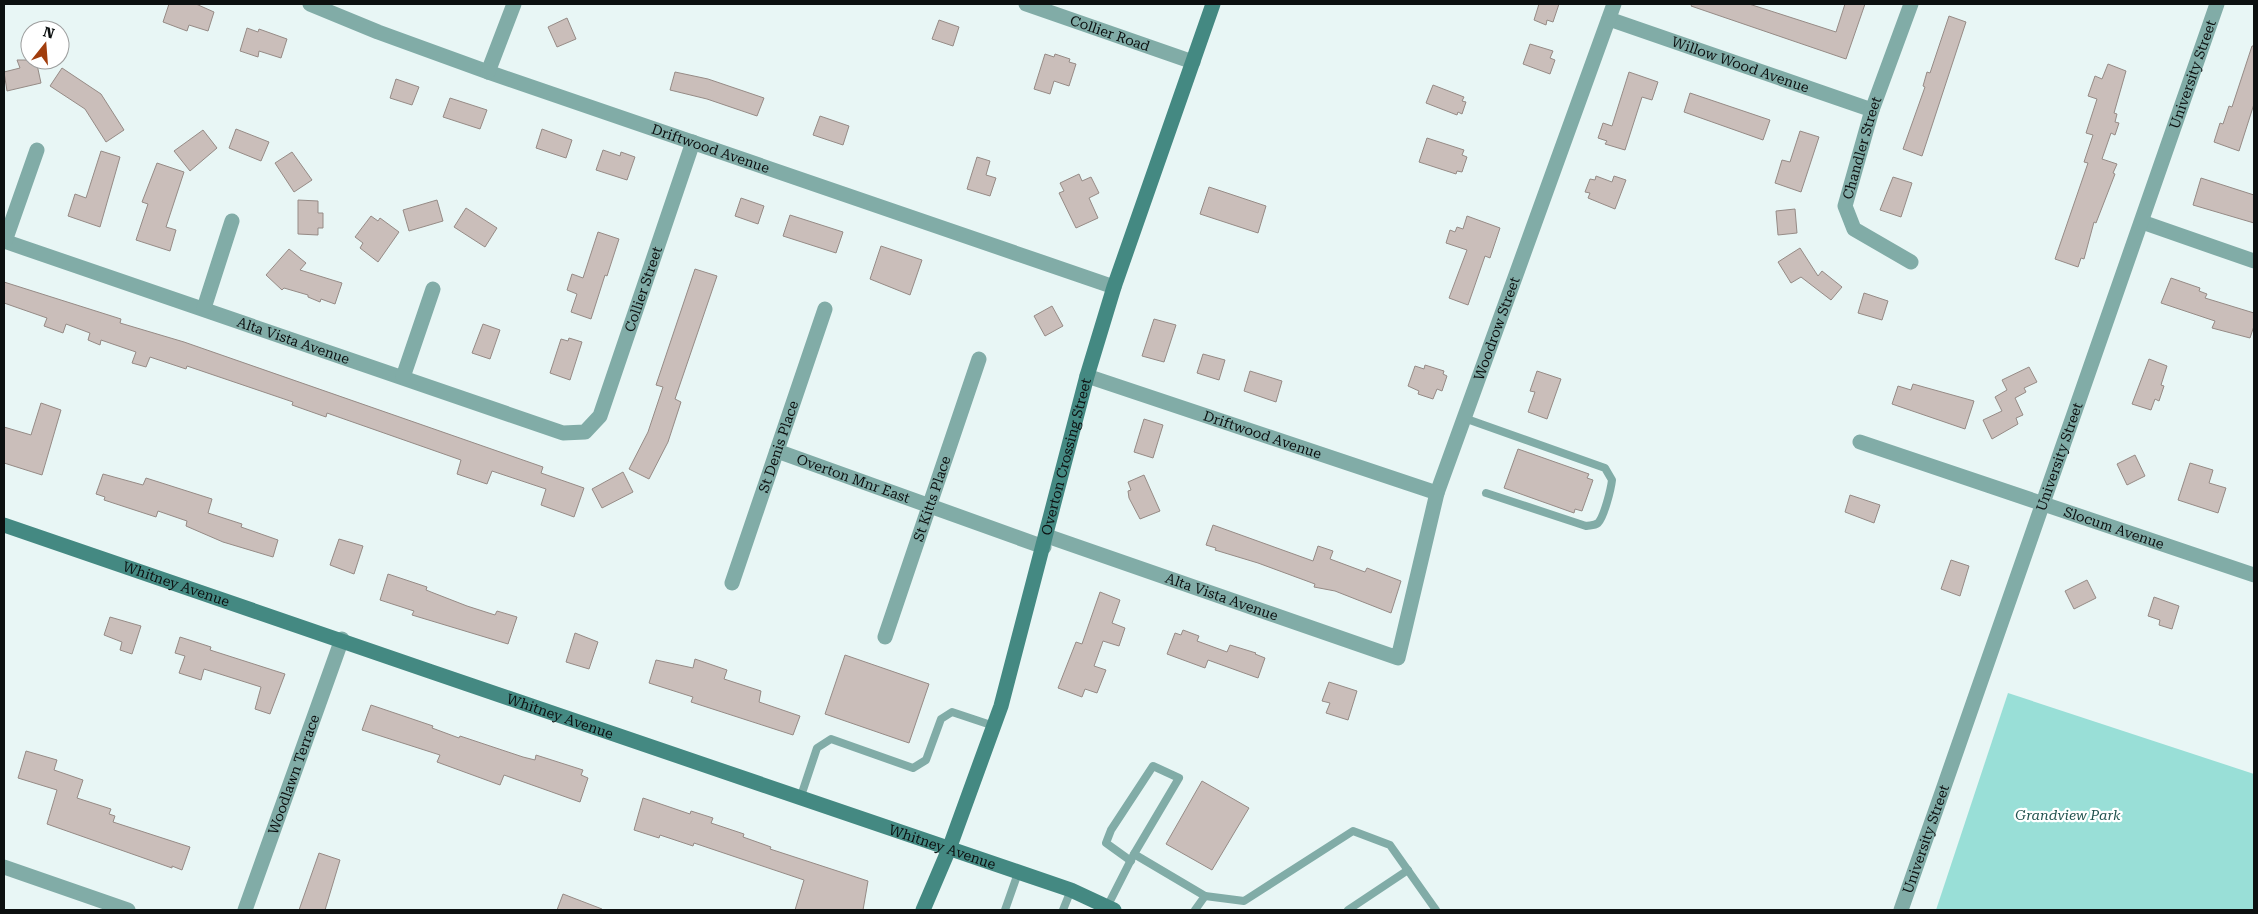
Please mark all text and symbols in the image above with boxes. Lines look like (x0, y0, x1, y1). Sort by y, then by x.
street label: Collier Road (1068, 12, 1152, 54)
street label: University Street (2166, 18, 2219, 131)
north arrow (20, 20, 70, 70)
text: N (41, 23, 57, 42)
street label: Willow Wood Avenue (1670, 33, 1811, 96)
street label: Chandler Street (1839, 94, 1884, 201)
street label: Driftwood Avenue (650, 121, 772, 176)
street label: Collier Street (621, 244, 665, 334)
street label: Woodrow Street (1470, 275, 1523, 383)
street label: Alta Vista Avenue (235, 314, 352, 367)
street label: Overton Crossing Street (1038, 377, 1094, 537)
street label: St Denis Place (755, 398, 801, 495)
street label: University Street (2033, 400, 2085, 513)
street label: Driftwood Avenue (1201, 407, 1324, 462)
street label: Overton Mnr East (794, 451, 912, 506)
street label: St Kitts Place (910, 454, 954, 543)
street label: Slocum Avenue (2062, 503, 2166, 552)
street label: Whitney Avenue (121, 558, 232, 610)
street label: Alta Vista Avenue (1163, 570, 1280, 624)
street label: Whitney Avenue (505, 690, 616, 742)
street label: Woodlawn Terrace (265, 712, 322, 837)
street label: University Street (1899, 783, 1952, 896)
park label: Grandview Park (2015, 807, 2121, 823)
street label: Whitney Avenue (887, 821, 998, 872)

